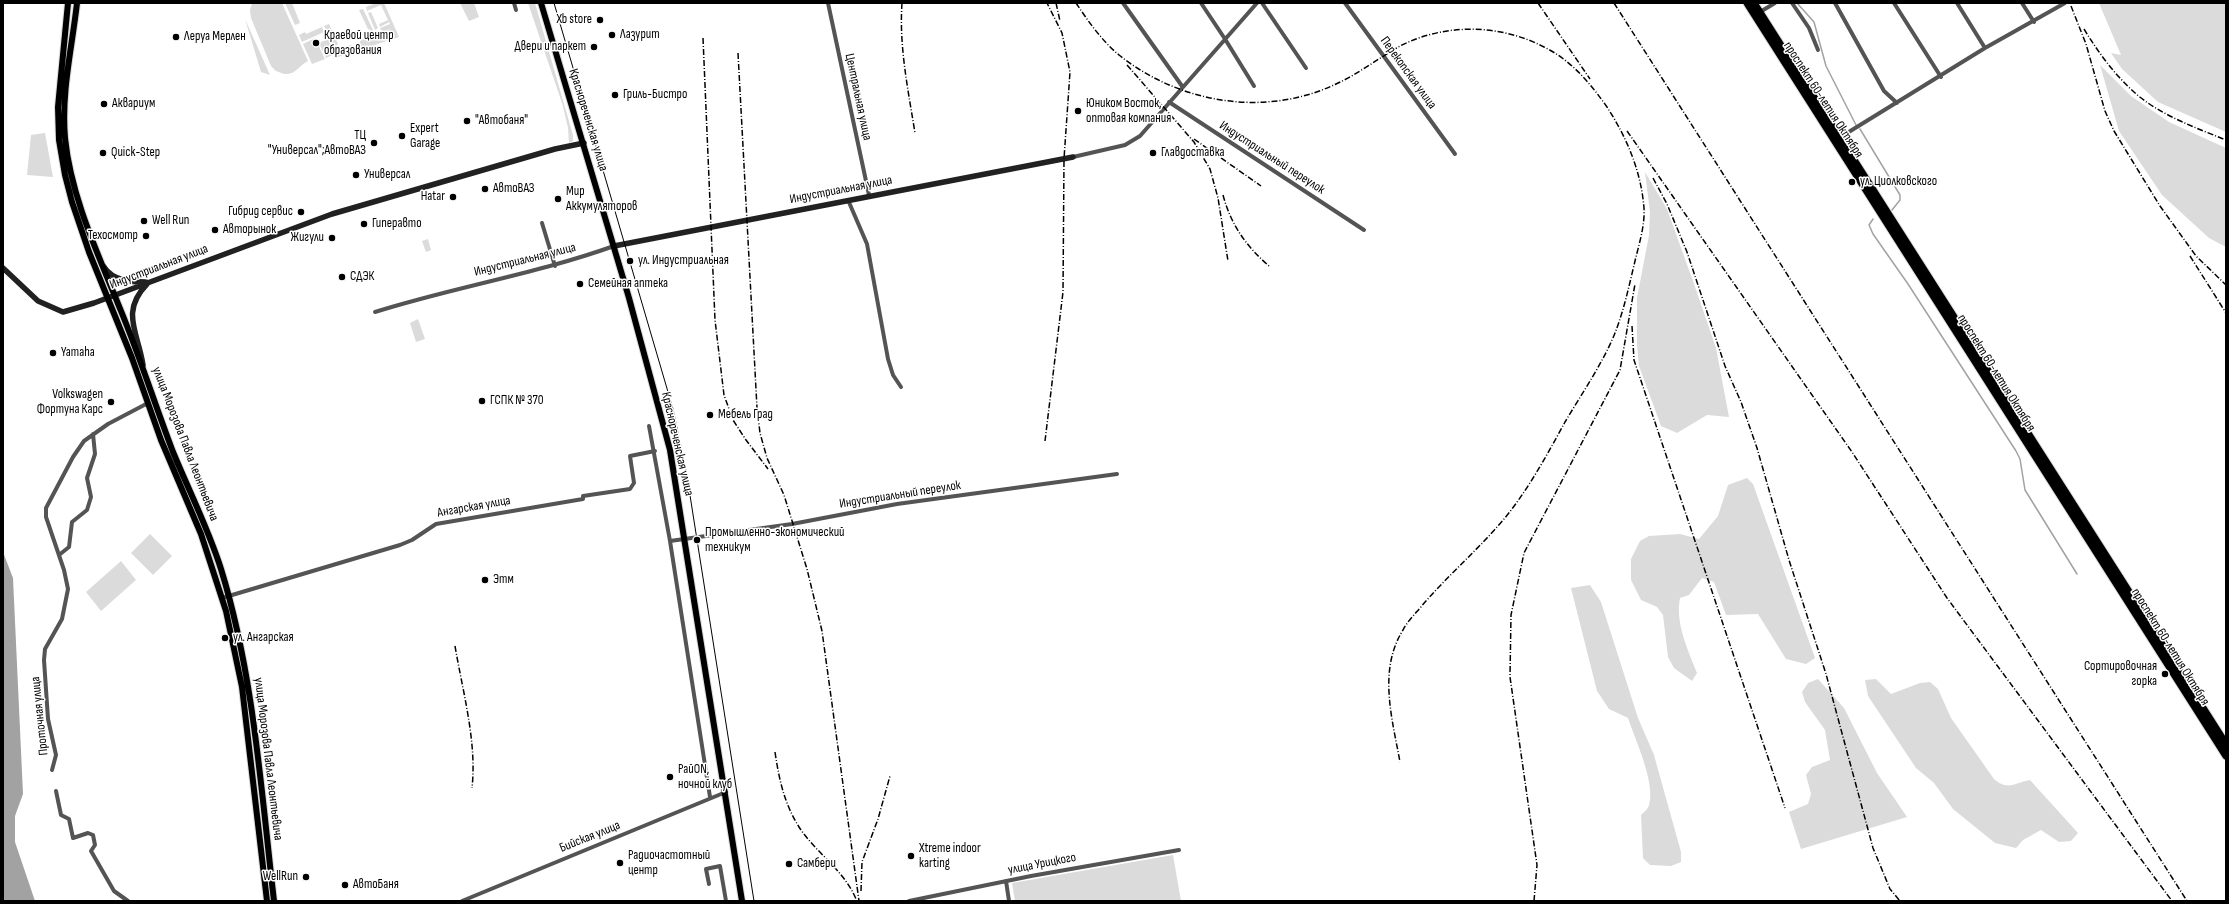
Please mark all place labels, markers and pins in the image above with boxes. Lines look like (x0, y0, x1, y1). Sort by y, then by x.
place label: Xb store (556, 12, 592, 28)
marker: Xb store (595, 15, 605, 25)
place label: Лазурит (620, 27, 660, 43)
place label: Краевой центр образования (324, 28, 394, 59)
place label: Леруа Мерлен (184, 29, 246, 45)
marker: Лазурит (607, 30, 617, 40)
marker: Леруа Мерлен (171, 32, 181, 42)
marker: Краевой центр образования (311, 38, 321, 48)
place label: Двери и паркет (515, 39, 586, 55)
marker: Двери и паркет (589, 42, 599, 52)
place label: Гриль-Бистро (623, 87, 687, 103)
marker: Гриль-Бистро (610, 90, 620, 100)
place label: Аквариум (112, 96, 155, 112)
place label: Юником Восток, оптовая компания (1086, 96, 1171, 127)
marker: Аквариум (99, 99, 109, 109)
marker: Юником Восток, оптовая компания (1073, 106, 1083, 116)
place label: "Автобаня" (475, 113, 528, 129)
marker: "Автобаня" (462, 116, 472, 126)
place label: Expert Garage (410, 121, 440, 152)
place label: ТЦ "Универсал";АвтоВАЗ (268, 128, 366, 159)
marker: Expert Garage (397, 131, 407, 141)
marker: ТЦ "Универсал";АвтоВАЗ (369, 138, 379, 148)
place label: Quick-Step (111, 145, 160, 161)
place label: Главдоставка (1161, 145, 1225, 161)
marker: Quick-Step (98, 148, 108, 158)
marker: Главдоставка (1148, 148, 1158, 158)
place label: Универсал (364, 167, 410, 183)
marker: Универсал (351, 170, 361, 180)
place label: ул. Циолковского (1860, 174, 1937, 190)
marker: ул. Циолковского (1847, 177, 1857, 187)
place label: АвтоВАЗ (493, 181, 535, 197)
marker: АвтоВАЗ (480, 184, 490, 194)
place label: Мир Аккумуляторов (566, 184, 637, 215)
place label: Hatar (421, 189, 445, 205)
marker: Hatar (448, 192, 458, 202)
marker: Мир Аккумуляторов (553, 194, 563, 204)
place label: Гибрид сервис (228, 204, 293, 220)
marker: Гибрид сервис (296, 207, 306, 217)
place label: Well Run (152, 213, 189, 229)
marker: Well Run (139, 216, 149, 226)
place label: Гиперавто (372, 216, 422, 232)
marker: Гиперавто (359, 219, 369, 229)
place label: Авторынок (223, 222, 276, 238)
marker: Авторынок (210, 225, 220, 235)
place label: Техосмотр (88, 228, 138, 244)
place label: Жигули (290, 230, 324, 246)
marker: Техосмотр (141, 231, 151, 241)
marker: Жигули (327, 233, 337, 243)
place label: ул. Индустриальная (638, 253, 729, 269)
marker: ул. Индустриальная (625, 256, 635, 266)
place label: СДЭК (350, 269, 374, 285)
marker: СДЭК (337, 272, 347, 282)
place label: Семейная аптека (588, 276, 668, 292)
marker: Семейная аптека (575, 279, 585, 289)
place label: Yamaha (61, 345, 95, 361)
marker: Yamaha (48, 348, 58, 358)
place label: Volkswagen Фортуна Карс (37, 387, 103, 418)
place label: ГСПК № 370 (490, 393, 544, 409)
marker: ГСПК № 370 (477, 396, 487, 406)
marker: Volkswagen Фортуна Карс (106, 397, 116, 407)
place label: Мебель Град (718, 407, 773, 423)
marker: Мебель Град (705, 410, 715, 420)
place label: Промышленно-экономический техникум (705, 525, 845, 556)
marker: Промышленно-экономический техникум (692, 535, 702, 545)
place label: Этм (493, 572, 514, 588)
marker: Этм (480, 575, 490, 585)
place label: ул. Ангарская (233, 630, 294, 646)
marker: ул. Ангарская (220, 633, 230, 643)
place label: Сортировочная горка (2084, 659, 2157, 690)
marker: Сортировочная горка (2160, 669, 2170, 679)
place label: РайON, ночной клуб (678, 762, 732, 793)
marker: РайON, ночной клуб (665, 772, 675, 782)
place label: Xtreme indoor karting (919, 841, 981, 872)
place label: Радиочастотный центр (628, 848, 710, 879)
marker: Xtreme indoor karting (906, 851, 916, 861)
place label: Самбери (797, 856, 836, 872)
marker: Радиочастотный центр (615, 858, 625, 868)
marker: Самбери (784, 859, 794, 869)
place label: WellRun (263, 869, 298, 885)
marker: WellRun (301, 872, 311, 882)
place label: АвтоБаня (353, 877, 399, 893)
marker: АвтоБаня (340, 880, 350, 890)

